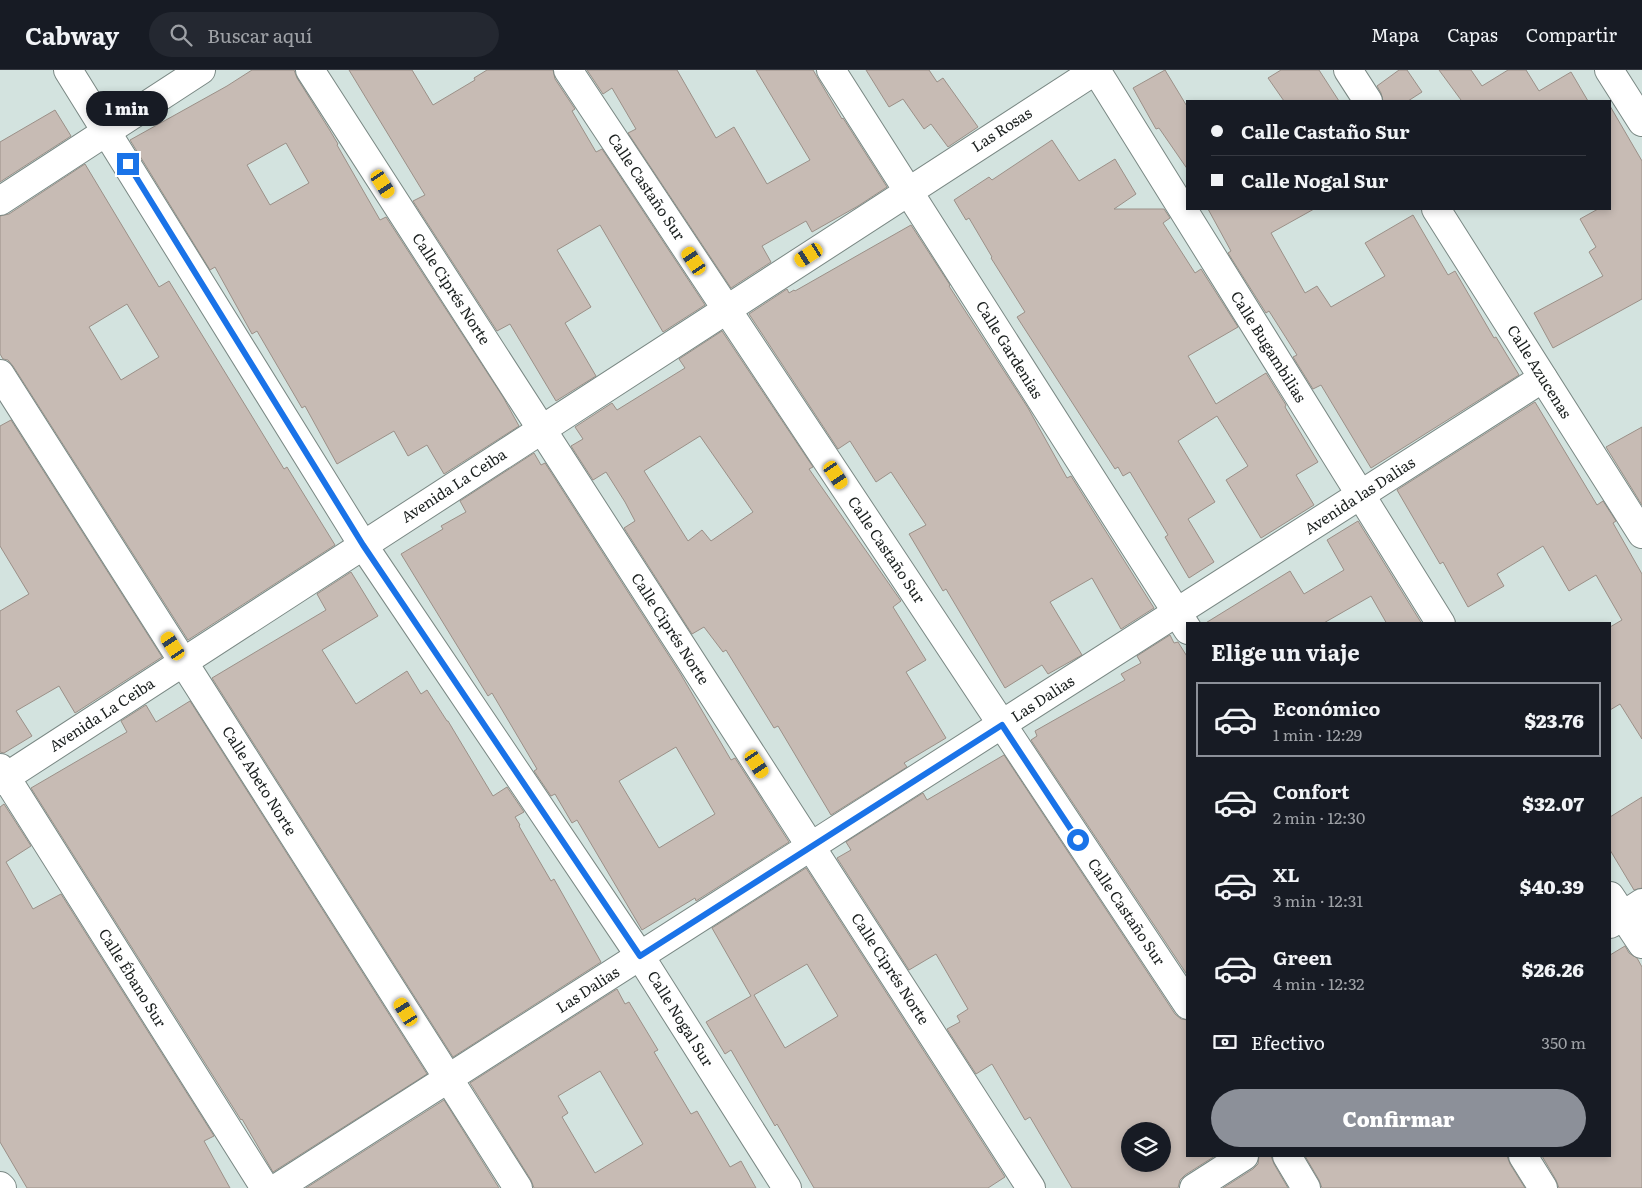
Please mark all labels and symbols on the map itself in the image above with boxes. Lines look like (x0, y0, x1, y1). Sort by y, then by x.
callout: 1 min (87, 92, 169, 126)
street label: Las Rosas (967, 101, 1036, 157)
street label: Calle Castaño Sur (603, 128, 692, 244)
route end (117, 153, 139, 175)
car (368, 167, 397, 201)
street label: Calle Ciprés Norte (407, 228, 497, 349)
car (792, 241, 825, 269)
car (679, 244, 708, 278)
street label: Calle Bugambilias (1226, 286, 1313, 407)
street label: Calle Gardenias (971, 296, 1050, 403)
street label: Calle Azucenas (1502, 320, 1578, 423)
street label: Avenida La Ceiba (396, 441, 511, 528)
street label: Avenida las Dalias (1299, 450, 1419, 539)
car (821, 458, 850, 492)
street label: Calle Castaño Sur (843, 491, 932, 607)
street label: Calle Ciprés Norte (626, 568, 716, 689)
car (158, 629, 187, 663)
street label: Las Dalias (1006, 668, 1079, 727)
street label: Avenida La Ceiba (44, 670, 159, 757)
street label: Calle Abeto Norte (217, 721, 303, 840)
car (742, 747, 771, 781)
route start (1067, 829, 1089, 851)
street label: Calle Castaño Sur (1083, 853, 1172, 969)
street label: Calle Ciprés Norte (846, 908, 936, 1029)
street label: Calle Ébano Sur (94, 923, 173, 1031)
street label: Las Dalias (551, 959, 624, 1018)
street label: Calle Nogal Sur (643, 966, 720, 1071)
car (391, 995, 420, 1029)

